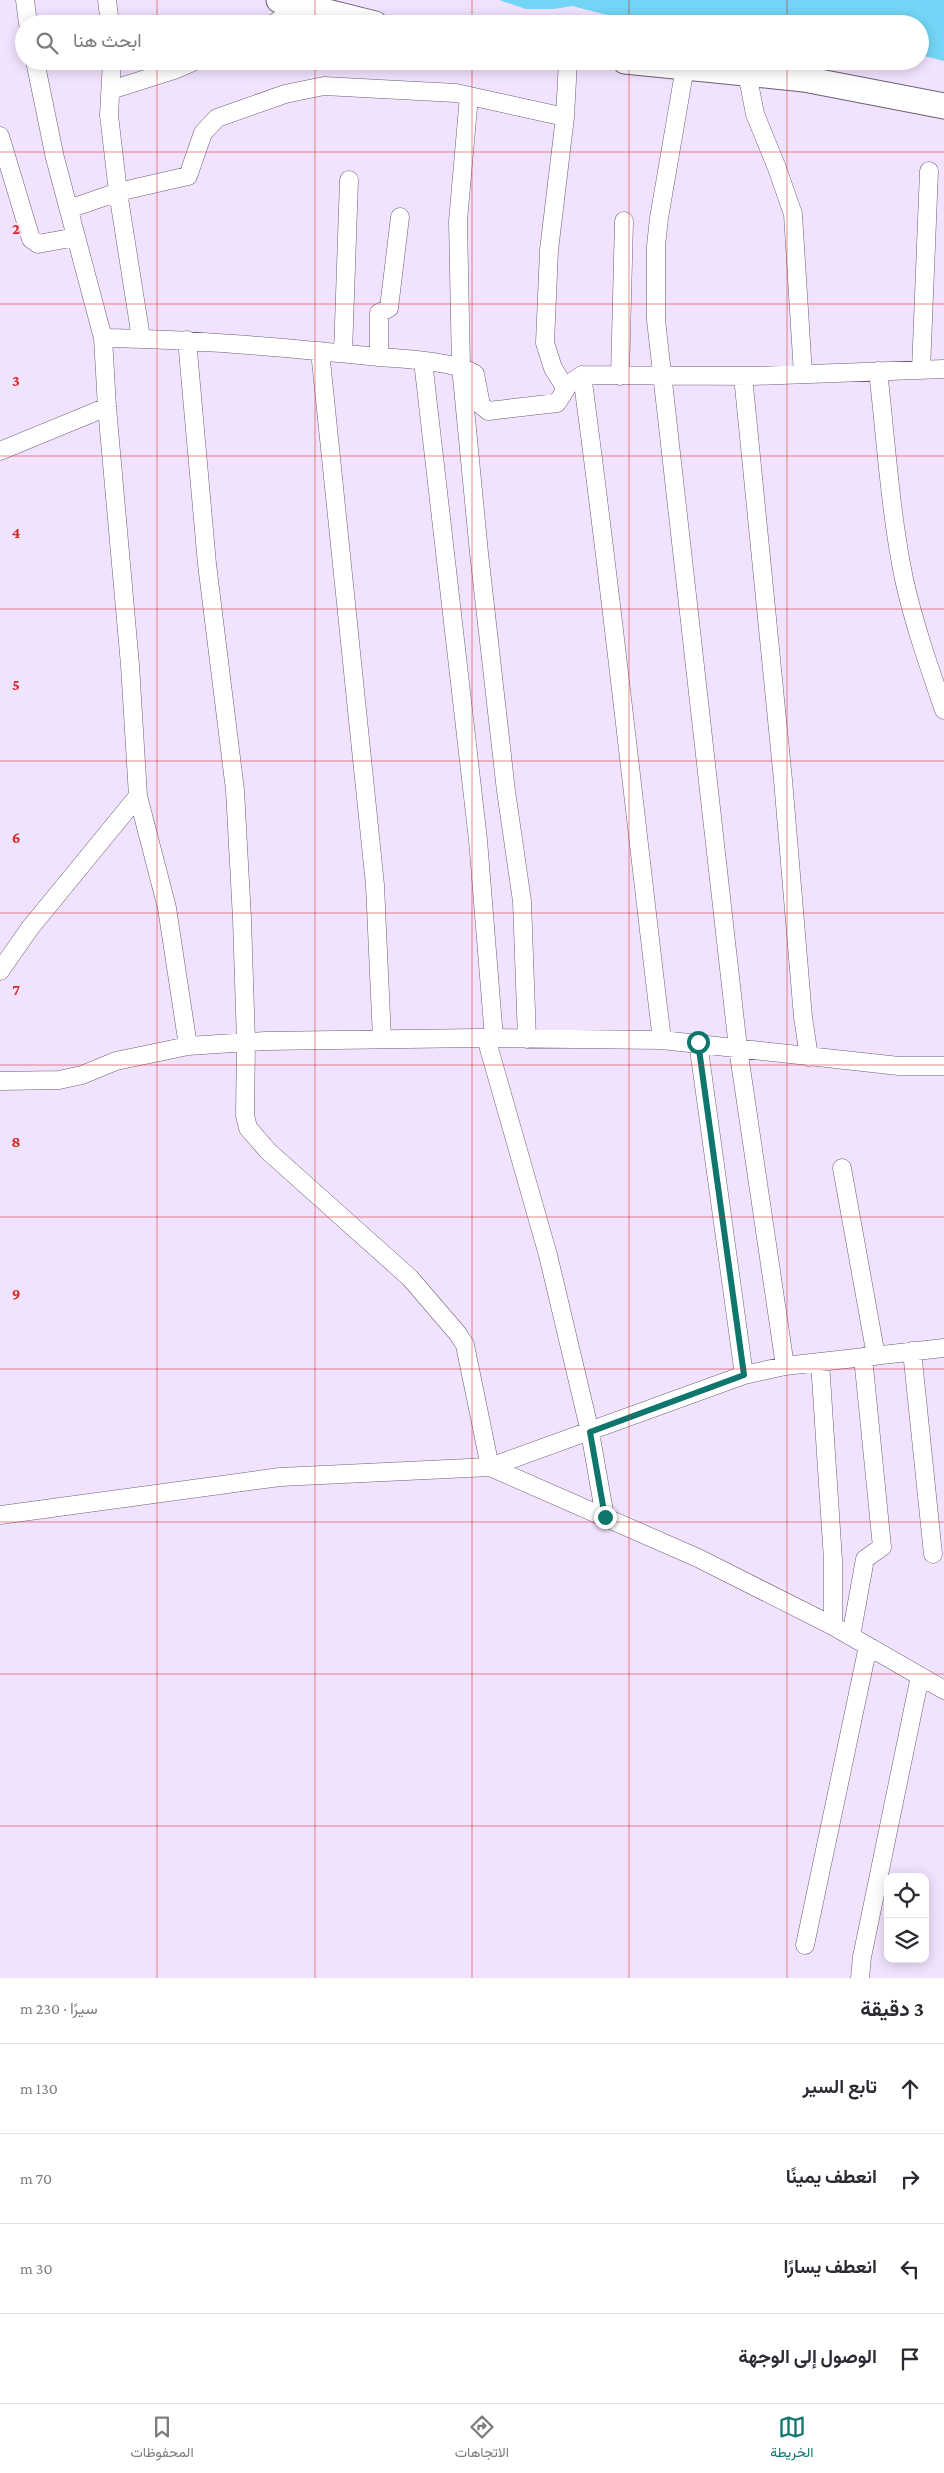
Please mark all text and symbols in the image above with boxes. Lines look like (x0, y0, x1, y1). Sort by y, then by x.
search box (15, 15, 929, 70)
icon: search (33, 29, 61, 57)
text: ابحث هنا (73, 30, 142, 51)
text: 2 (12, 220, 20, 237)
text: 3 (12, 372, 20, 389)
text: 4 (12, 524, 21, 541)
text: 5 (12, 676, 20, 693)
text: 6 (12, 829, 20, 846)
text: 7 (12, 981, 20, 998)
route start (687, 1031, 710, 1054)
text: 8 (11, 1133, 21, 1150)
text: 9 (12, 1285, 20, 1302)
route end (594, 1506, 617, 1529)
map controls (884, 1873, 929, 1963)
button: locate (884, 1873, 929, 1918)
button: layers (884, 1918, 929, 1963)
text: 3 دقيقة (860, 1997, 924, 2021)
text: سيرًا · 230 m (20, 2000, 98, 2017)
icon: ahead (896, 2075, 924, 2103)
text: تابع السير (802, 2076, 877, 2097)
text: 130 m (20, 2080, 58, 2097)
icon: right (896, 2165, 924, 2193)
text: انعطف يمينًا (786, 2166, 877, 2187)
text: 70 m (20, 2170, 52, 2187)
icon: left (896, 2255, 924, 2283)
text: انعطف يسارًا (783, 2256, 877, 2277)
text: 30 m (20, 2260, 53, 2277)
icon: arrive (896, 2345, 924, 2373)
text: الوصول إلى الوجهة (738, 2346, 877, 2367)
tab: المحفوظات (131, 2413, 194, 2465)
tab: الاتجاهات (455, 2413, 509, 2465)
tab: الخريطة (770, 2413, 813, 2465)

